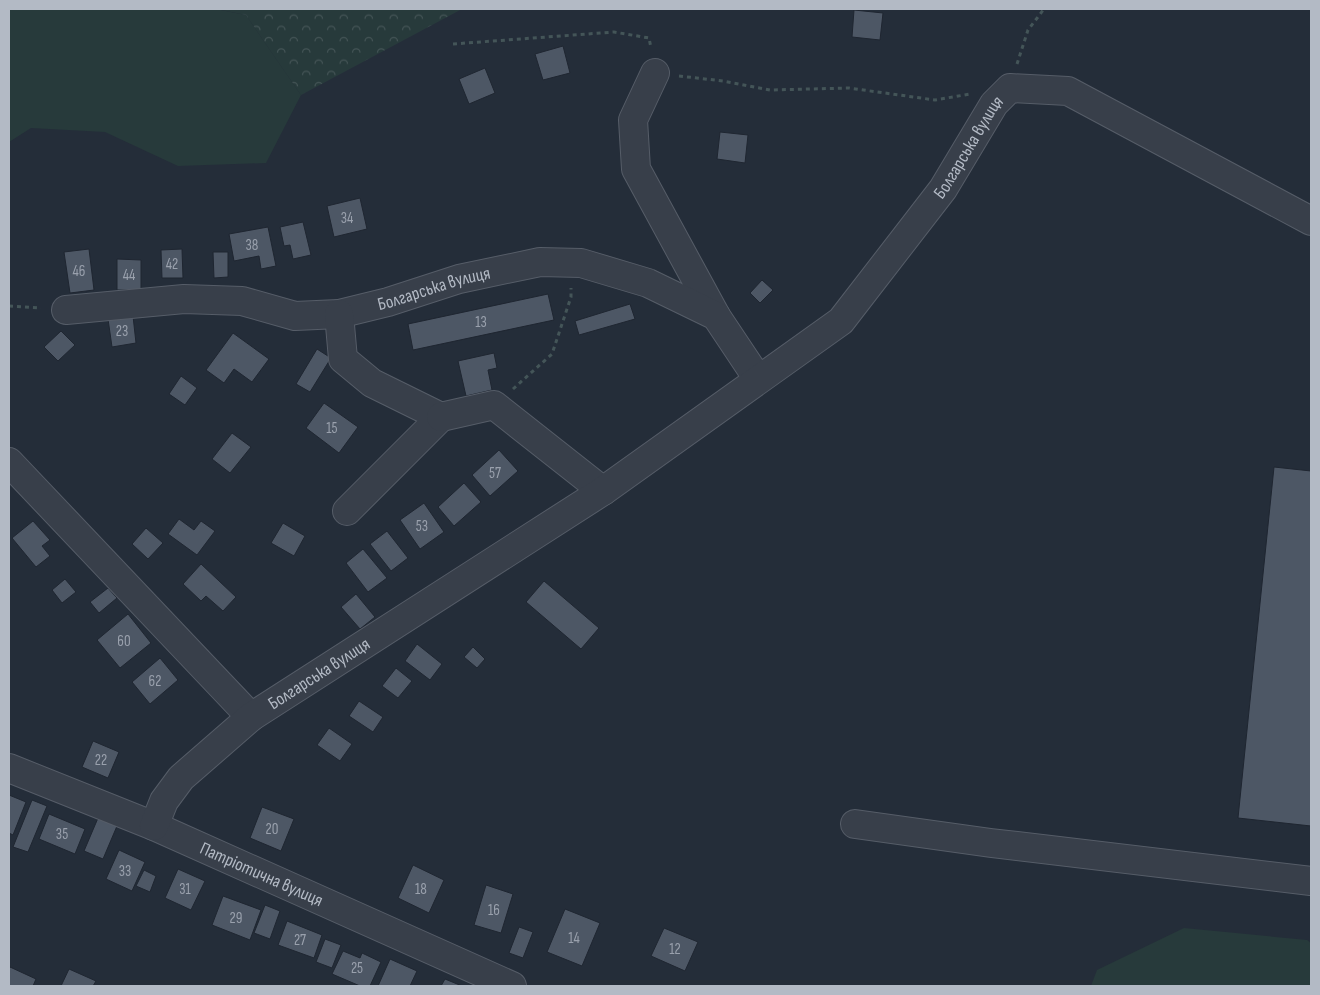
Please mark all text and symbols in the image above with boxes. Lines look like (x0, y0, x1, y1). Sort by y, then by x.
street label: Болгарська вулиця (929, 91, 1007, 203)
house number: 34 (341, 209, 353, 228)
house number: 38 (246, 236, 258, 255)
house number: 42 (166, 255, 178, 274)
house number: 46 (73, 262, 85, 281)
street label: Болгарська вулиця (375, 262, 492, 315)
house number: 44 (123, 266, 135, 285)
house number: 13 (475, 313, 487, 332)
house number: 23 (116, 322, 128, 341)
house number: 15 (326, 419, 338, 438)
house number: 57 (489, 464, 501, 483)
house number: 53 (416, 517, 428, 536)
house number: 60 (117, 632, 131, 651)
street label: Болгарська вулиця (264, 633, 374, 714)
house number: 62 (149, 672, 161, 691)
house number: 22 (95, 751, 107, 770)
house number: 20 (266, 820, 278, 839)
house number: 35 (56, 825, 68, 844)
street label: Патріотична вулиця (197, 837, 326, 911)
house number: 33 (119, 862, 131, 881)
house number: 31 (179, 880, 192, 899)
house number: 18 (415, 880, 427, 899)
house number: 16 (488, 901, 500, 920)
house number: 29 (230, 909, 242, 928)
house number: 14 (568, 929, 580, 948)
house number: 27 (294, 931, 306, 950)
house number: 12 (669, 940, 681, 959)
house number: 25 (351, 959, 363, 978)

